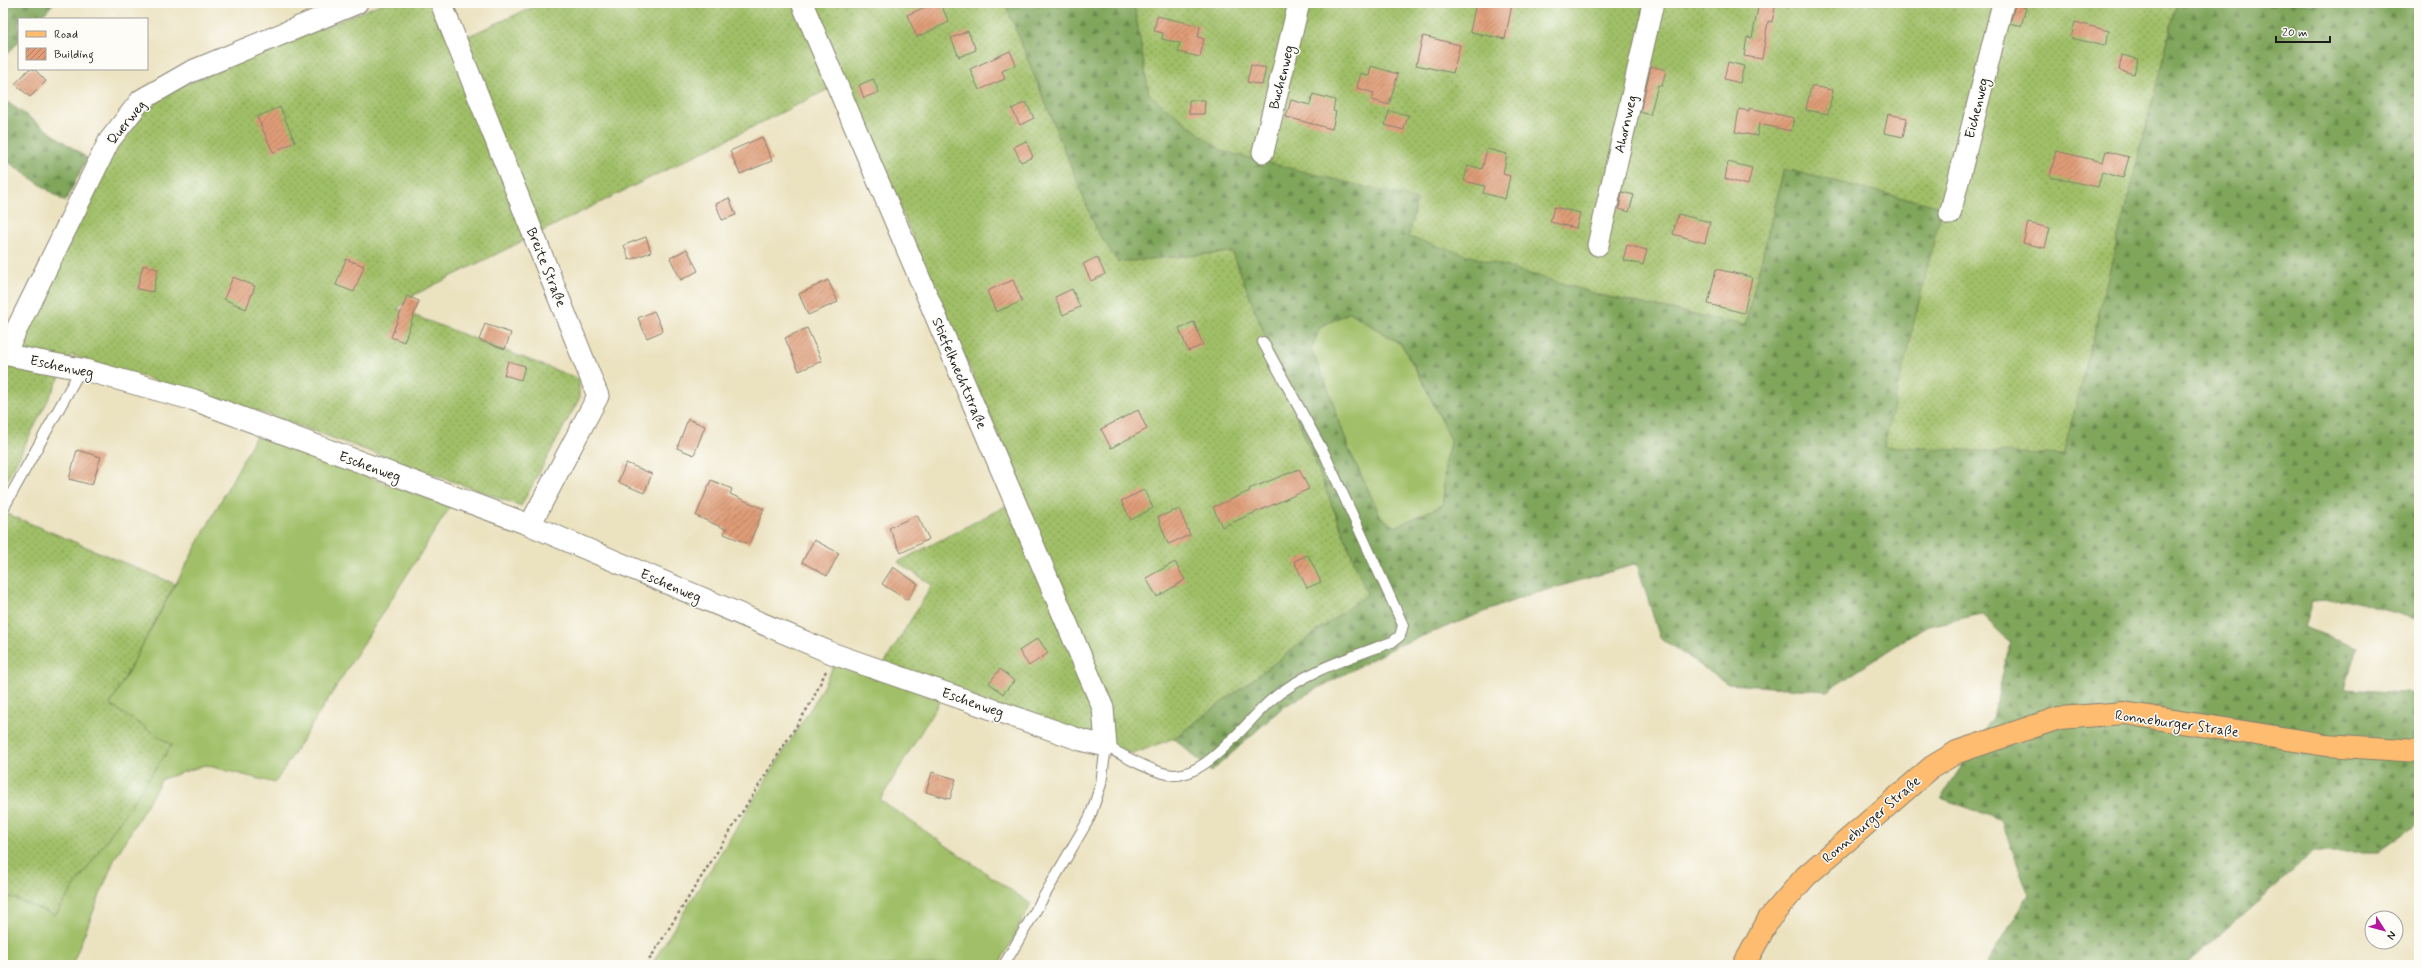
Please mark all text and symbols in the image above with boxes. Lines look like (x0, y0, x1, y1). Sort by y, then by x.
legend (18, 18, 148, 70)
scale bar (2276, 18, 2330, 44)
text: 20 m (2282, 25, 2308, 41)
text: Road (54, 27, 78, 43)
street label: Buchenweg (1265, 43, 1300, 111)
text: Building (54, 47, 94, 64)
street label: Eichenweg (1961, 76, 1994, 141)
street label: Ahornweg (1611, 94, 1641, 155)
street label: Querweg (103, 97, 150, 149)
street label: Breite Straße (522, 225, 570, 310)
street label: Stiefelknechtstraße (927, 315, 991, 432)
street label: Eschenweg (28, 351, 95, 383)
street label: Eschenweg (336, 447, 403, 487)
street label: Eschenweg (637, 565, 704, 608)
street label: Eschenweg (939, 684, 1006, 723)
street label: Ronneburger Straße (2114, 706, 2240, 743)
street label: Ronneburger Straße (1819, 772, 1925, 868)
north arrow (2364, 910, 2404, 950)
text: N (2383, 928, 2399, 942)

